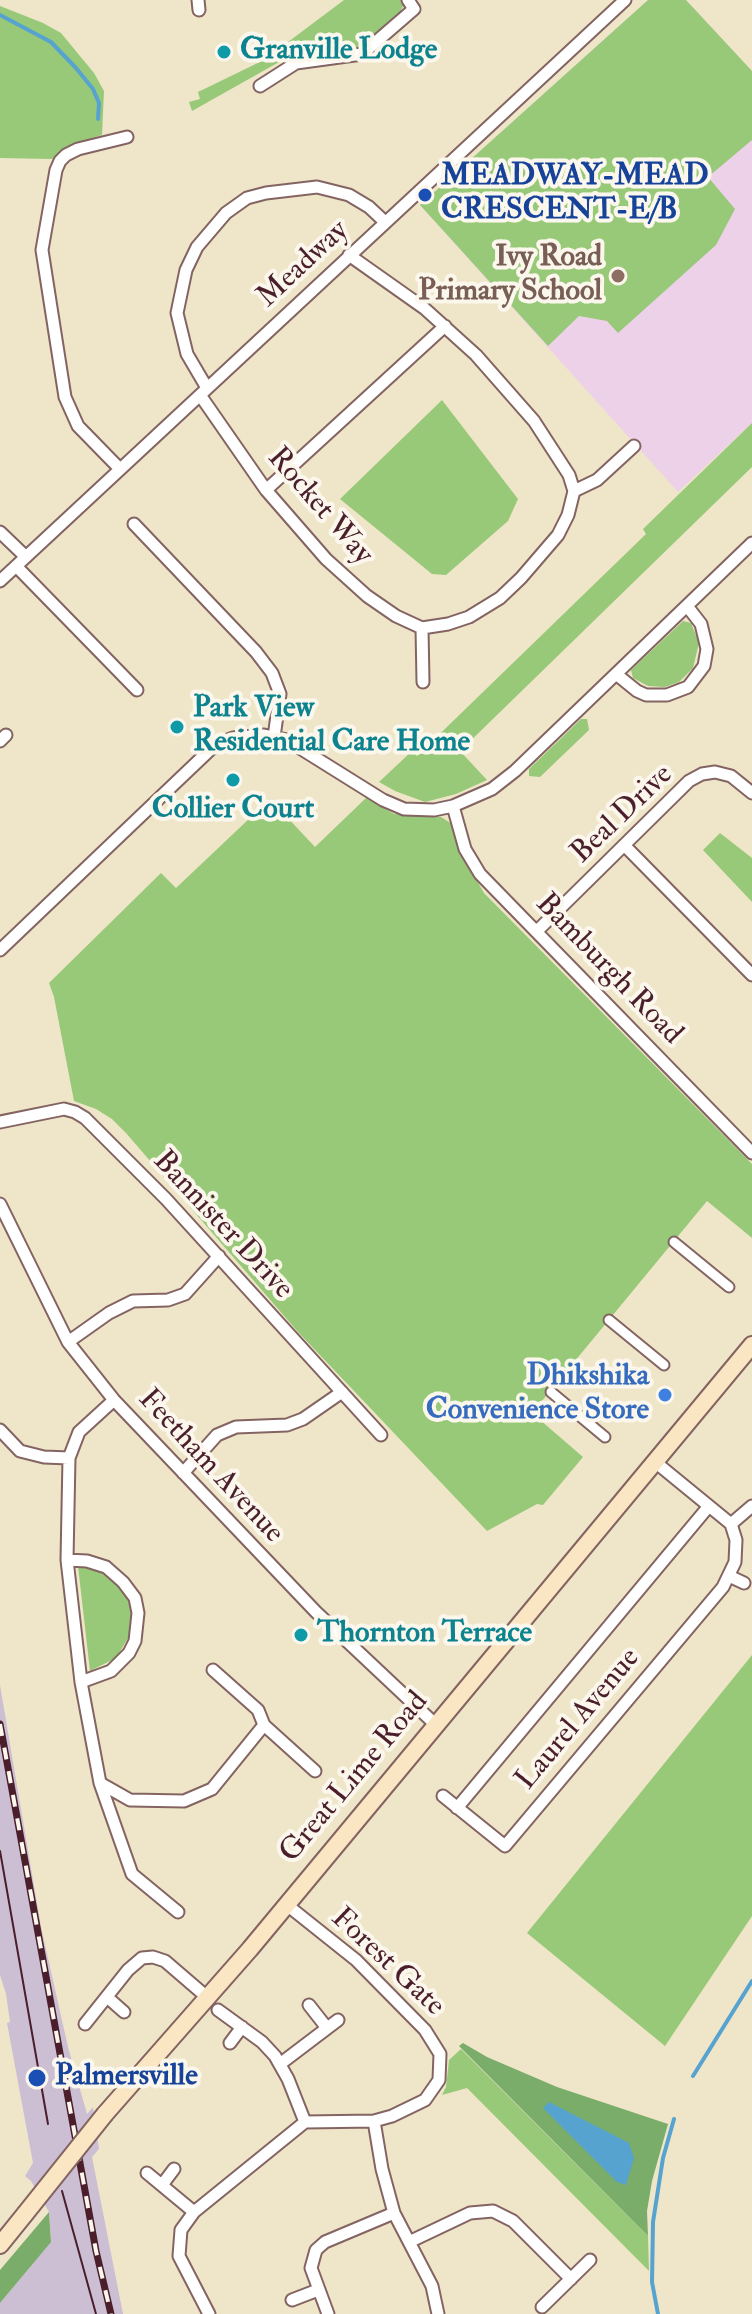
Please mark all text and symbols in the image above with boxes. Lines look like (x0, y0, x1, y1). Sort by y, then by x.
place label: Granville Lodge (240, 34, 437, 70)
marker: Granville Lodge (215, 43, 233, 61)
place label: MEADWAY-MEAD CRESCENT-E/B (441, 160, 709, 230)
marker: MEADWAY-MEAD CRESCENT-E/B (416, 186, 434, 204)
street label: Meadway (251, 214, 357, 316)
place label: Ivy Road Primary School (418, 241, 602, 312)
marker: Ivy Road Primary School (609, 267, 627, 285)
street label: Rocket Way (258, 441, 380, 573)
place label: Park View Residential Care Home (193, 692, 470, 762)
marker: Park View Residential Care Home (168, 718, 186, 736)
street label: Beal Drive (565, 758, 681, 872)
marker: Collier Court (224, 771, 242, 789)
place label: Collier Court (152, 793, 314, 829)
street label: Bamburgh Road (527, 887, 689, 1053)
street label: Bannister Drive (144, 1144, 300, 1308)
place label: Dhikshika Convenience Store (426, 1360, 649, 1430)
street label: Feetham Avenue (130, 1383, 290, 1551)
marker: Dhikshika Convenience Store (656, 1386, 674, 1404)
place label: Thornton Terrace (317, 1617, 532, 1653)
marker: Thornton Terrace (292, 1626, 310, 1644)
street label: Laurel Avenue (509, 1642, 649, 1798)
street label: Great Lime Road (273, 1685, 437, 1871)
street label: Forest Gate (323, 1901, 451, 2025)
place label: Palmersville (55, 2060, 198, 2096)
marker: Palmersville (26, 2067, 48, 2089)

